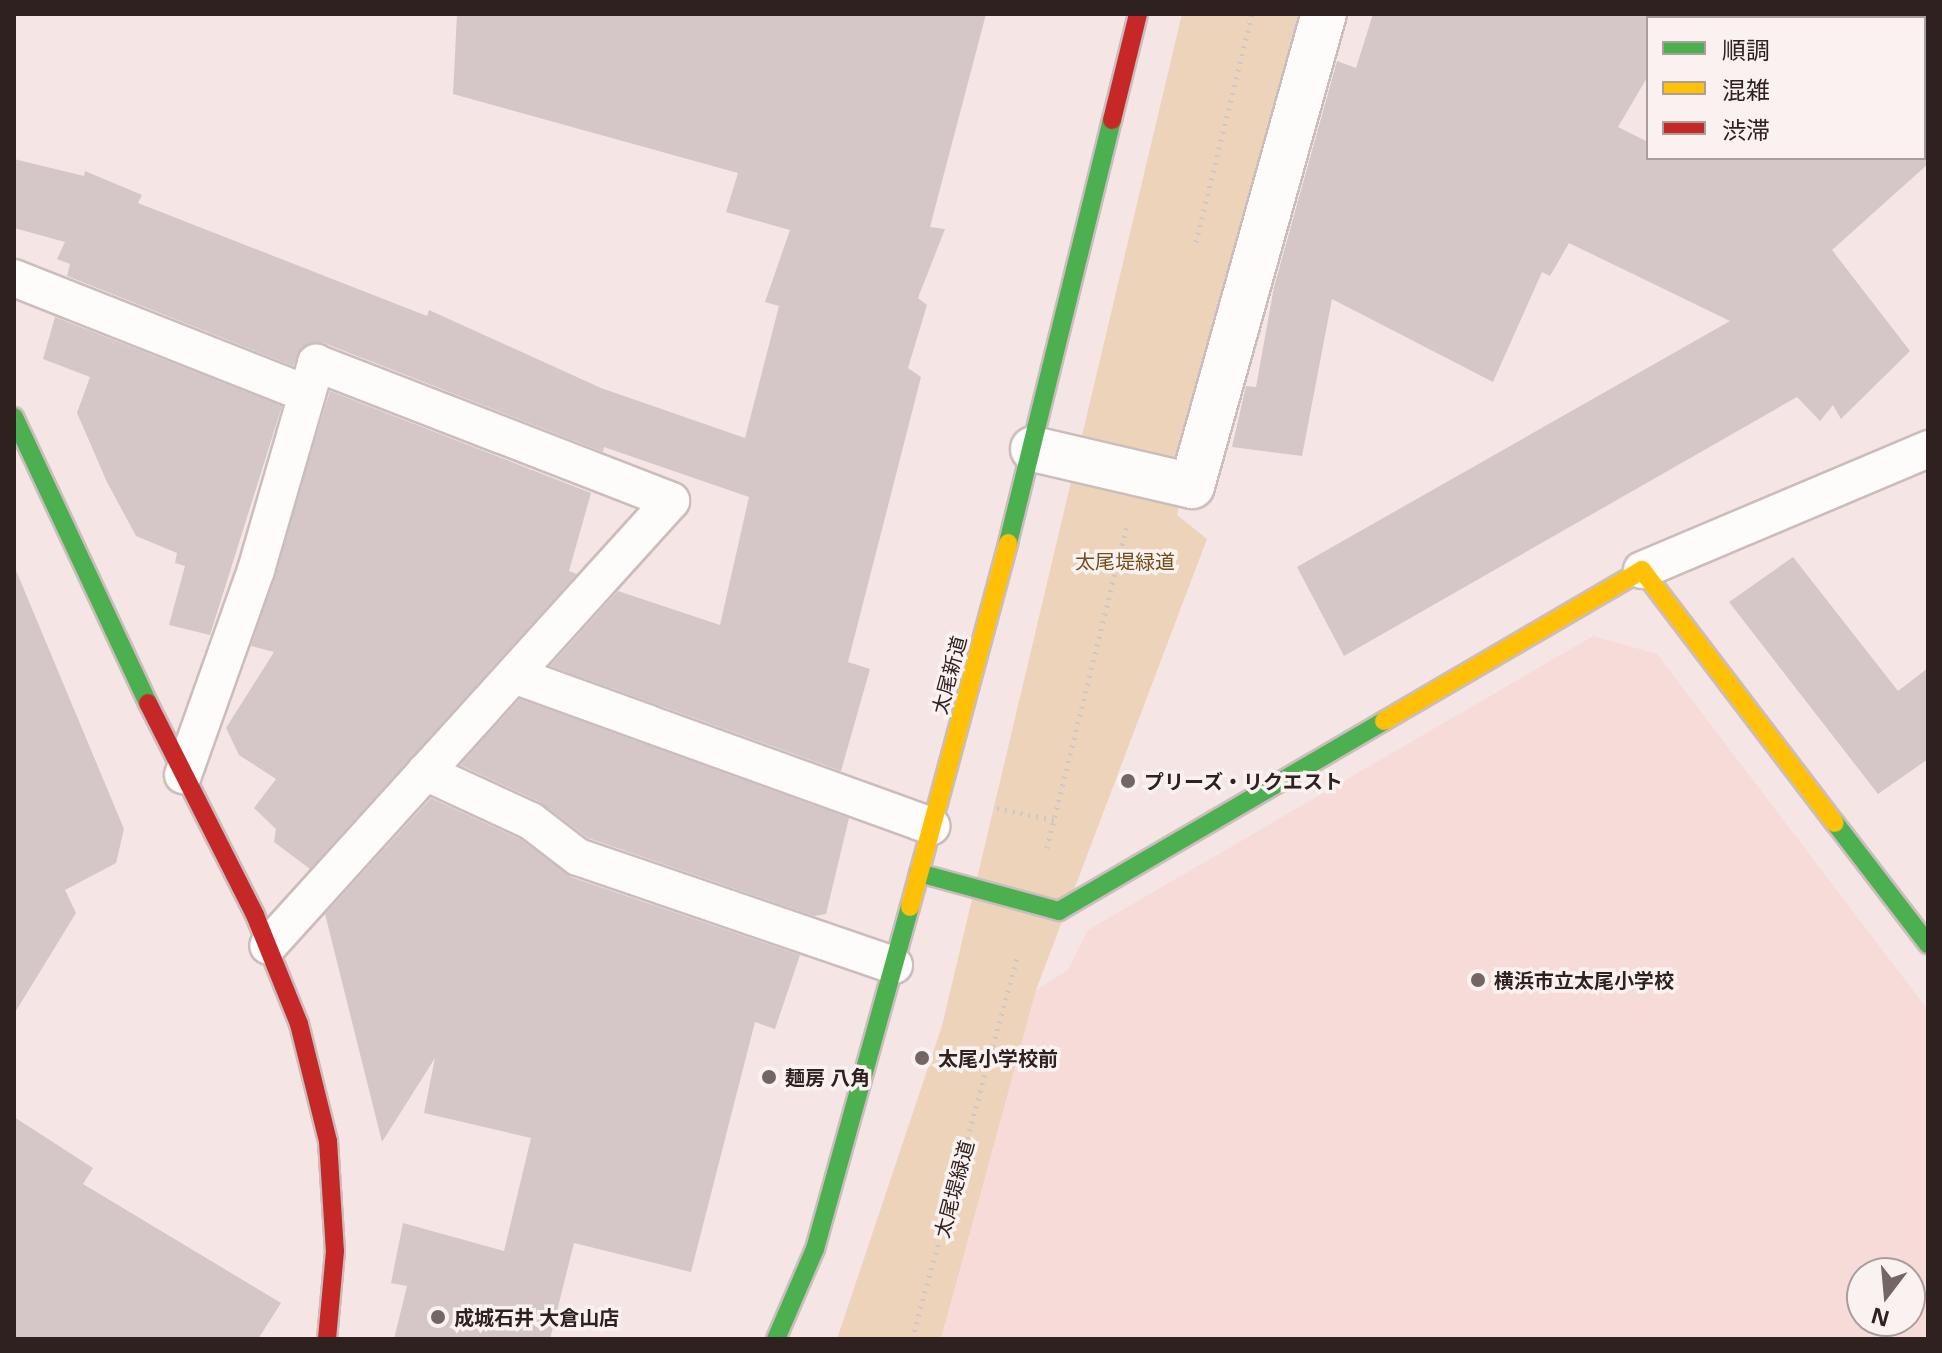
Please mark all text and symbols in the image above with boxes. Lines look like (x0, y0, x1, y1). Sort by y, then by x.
legend (1646, 16, 1926, 160)
text: 順調 (1722, 33, 1770, 66)
text: 混雑 (1722, 73, 1770, 106)
text: 渋滞 (1722, 113, 1770, 146)
park label: 太尾堤緑道 (1075, 549, 1175, 573)
street label: 太尾新道 (927, 633, 971, 717)
place label: プリーズ・リクエスト (1144, 769, 1344, 793)
marker: プリーズ・リクエスト (1119, 772, 1137, 790)
place label: 横浜市立太尾小学校 (1494, 968, 1674, 992)
marker: 横浜市立太尾小学校 (1469, 971, 1487, 989)
place label: 太尾小学校前 (938, 1046, 1058, 1070)
marker: 太尾小学校前 (913, 1049, 931, 1067)
place label: 麺房 八角 (785, 1065, 870, 1089)
marker: 麺房 八角 (760, 1068, 778, 1086)
street label: 太尾堤緑道 (929, 1138, 979, 1240)
north arrow (1846, 1257, 1926, 1337)
text: N (1867, 1301, 1893, 1335)
place label: 成城石井 大倉山店 (454, 1305, 619, 1329)
marker: 成城石井 大倉山店 (429, 1308, 447, 1326)

